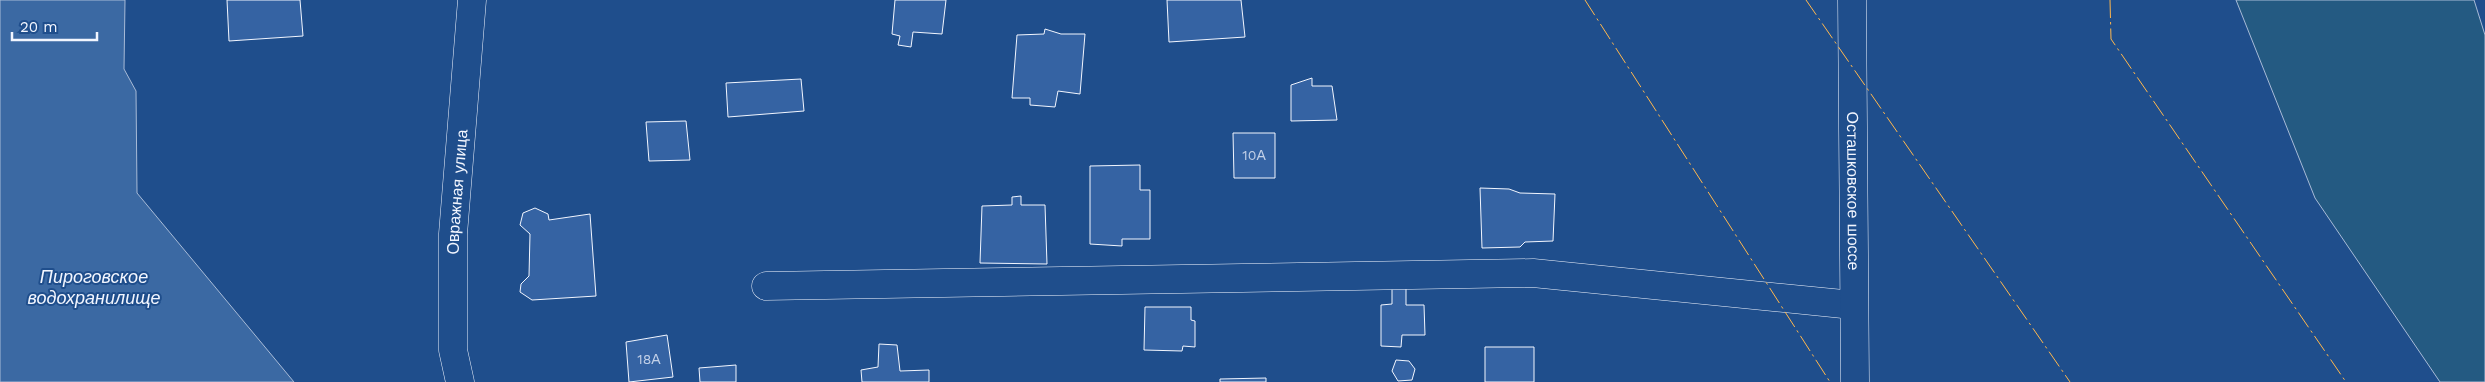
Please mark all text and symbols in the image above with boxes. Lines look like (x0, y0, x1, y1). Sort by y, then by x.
scale bar (12, 10, 98, 42)
text: 20 m (20, 18, 58, 36)
street label: Осташковское шоссе (1843, 111, 1863, 271)
street label: Овражная улица (444, 129, 471, 254)
house number: 10А (1242, 147, 1266, 163)
water label: Пироговское водохранилище (27, 266, 161, 308)
house number: 18А (637, 351, 661, 367)

